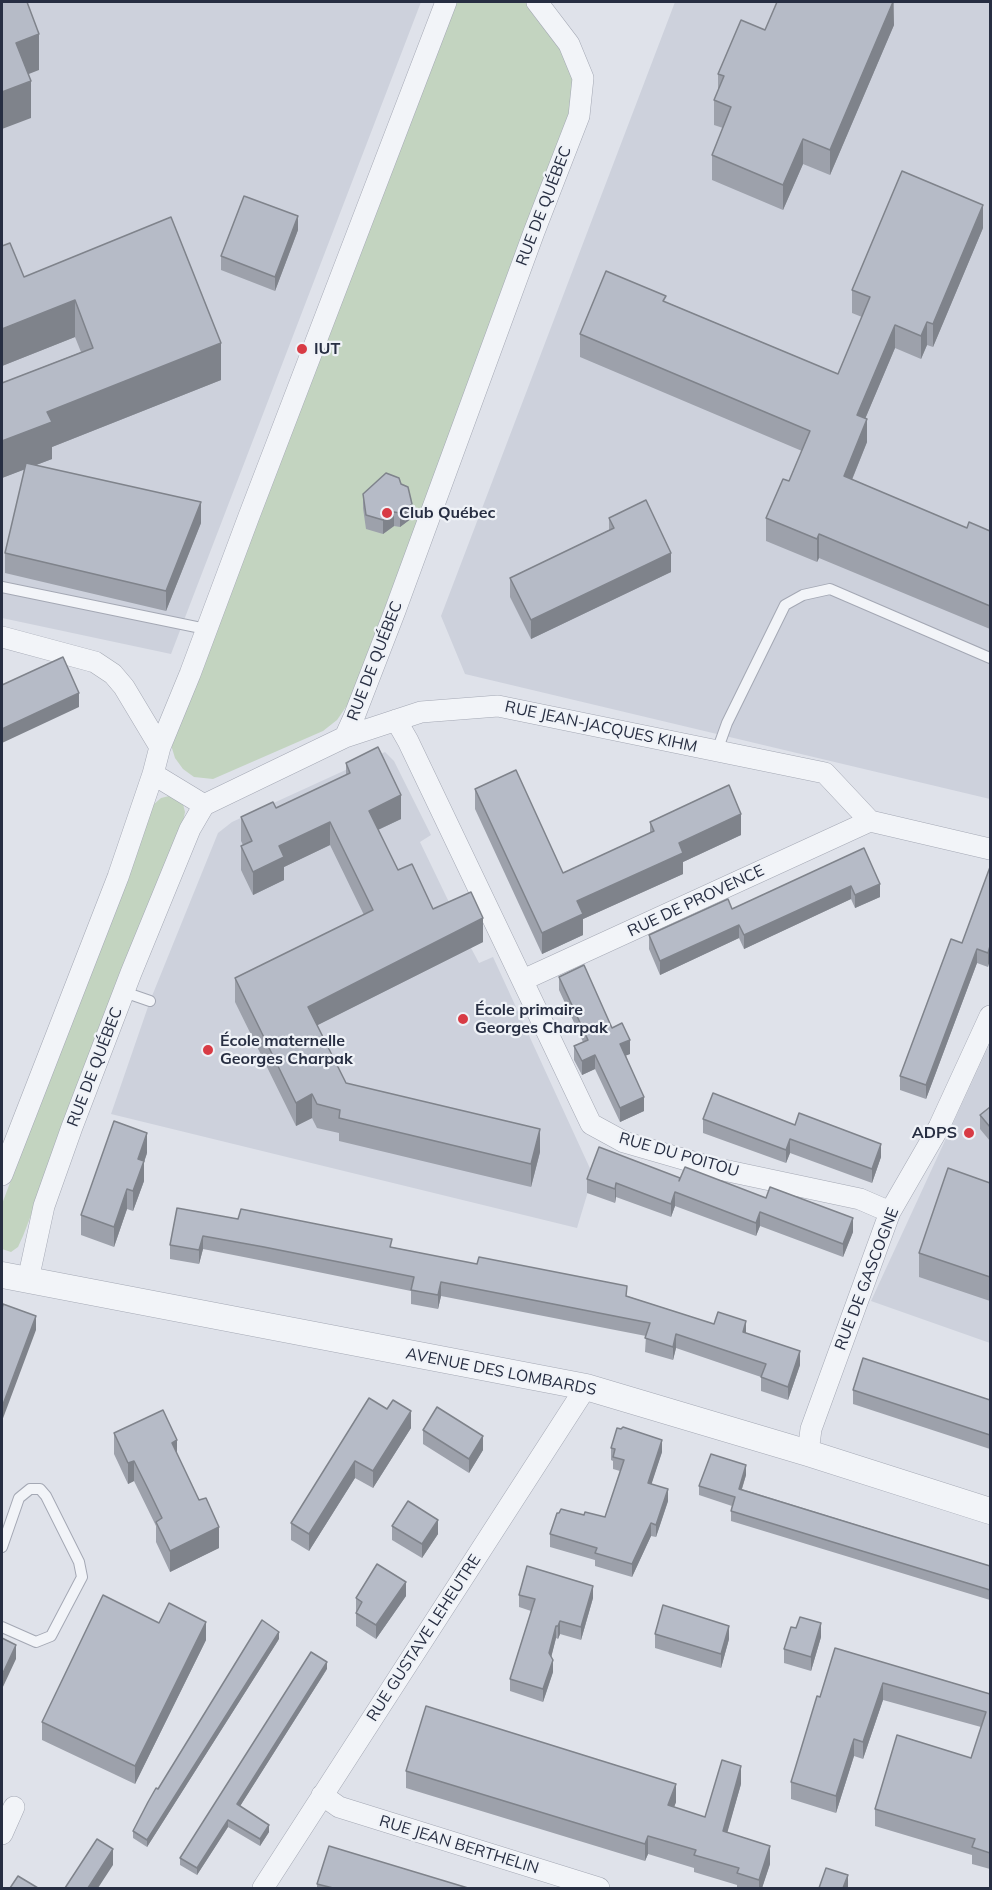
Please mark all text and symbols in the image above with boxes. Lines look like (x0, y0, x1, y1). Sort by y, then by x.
street label: RUE DE QUÉBEC (512, 144, 576, 268)
place label: IUT (314, 339, 340, 359)
marker: IUT (295, 342, 309, 356)
place label: Club Québec (399, 503, 496, 523)
marker: Club Québec (380, 506, 394, 520)
street label: RUE DE QUÉBEC (343, 599, 407, 723)
street label: RUE JEAN-JACQUES KIHM (503, 697, 699, 757)
street label: RUE DE PROVENCE (625, 861, 767, 941)
place label: École primaire Georges Charpak (475, 1000, 608, 1038)
street label: RUE DE QUÉBEC (63, 1005, 127, 1129)
marker: École primaire Georges Charpak (456, 1012, 470, 1026)
place label: École maternelle Georges Charpak (220, 1031, 353, 1069)
marker: École maternelle Georges Charpak (201, 1043, 215, 1057)
place label: ADPS (912, 1123, 957, 1143)
marker: ADPS (962, 1126, 976, 1140)
street label: RUE DU POITOU (617, 1129, 741, 1181)
street label: RUE DE GASCOGNE (831, 1205, 903, 1353)
street label: AVENUE DES LOMBARDS (404, 1344, 598, 1400)
street label: RUE GUSTAVE LEHEUTRE (363, 1551, 485, 1725)
street label: RUE JEAN BERTHELIN (377, 1812, 541, 1878)

